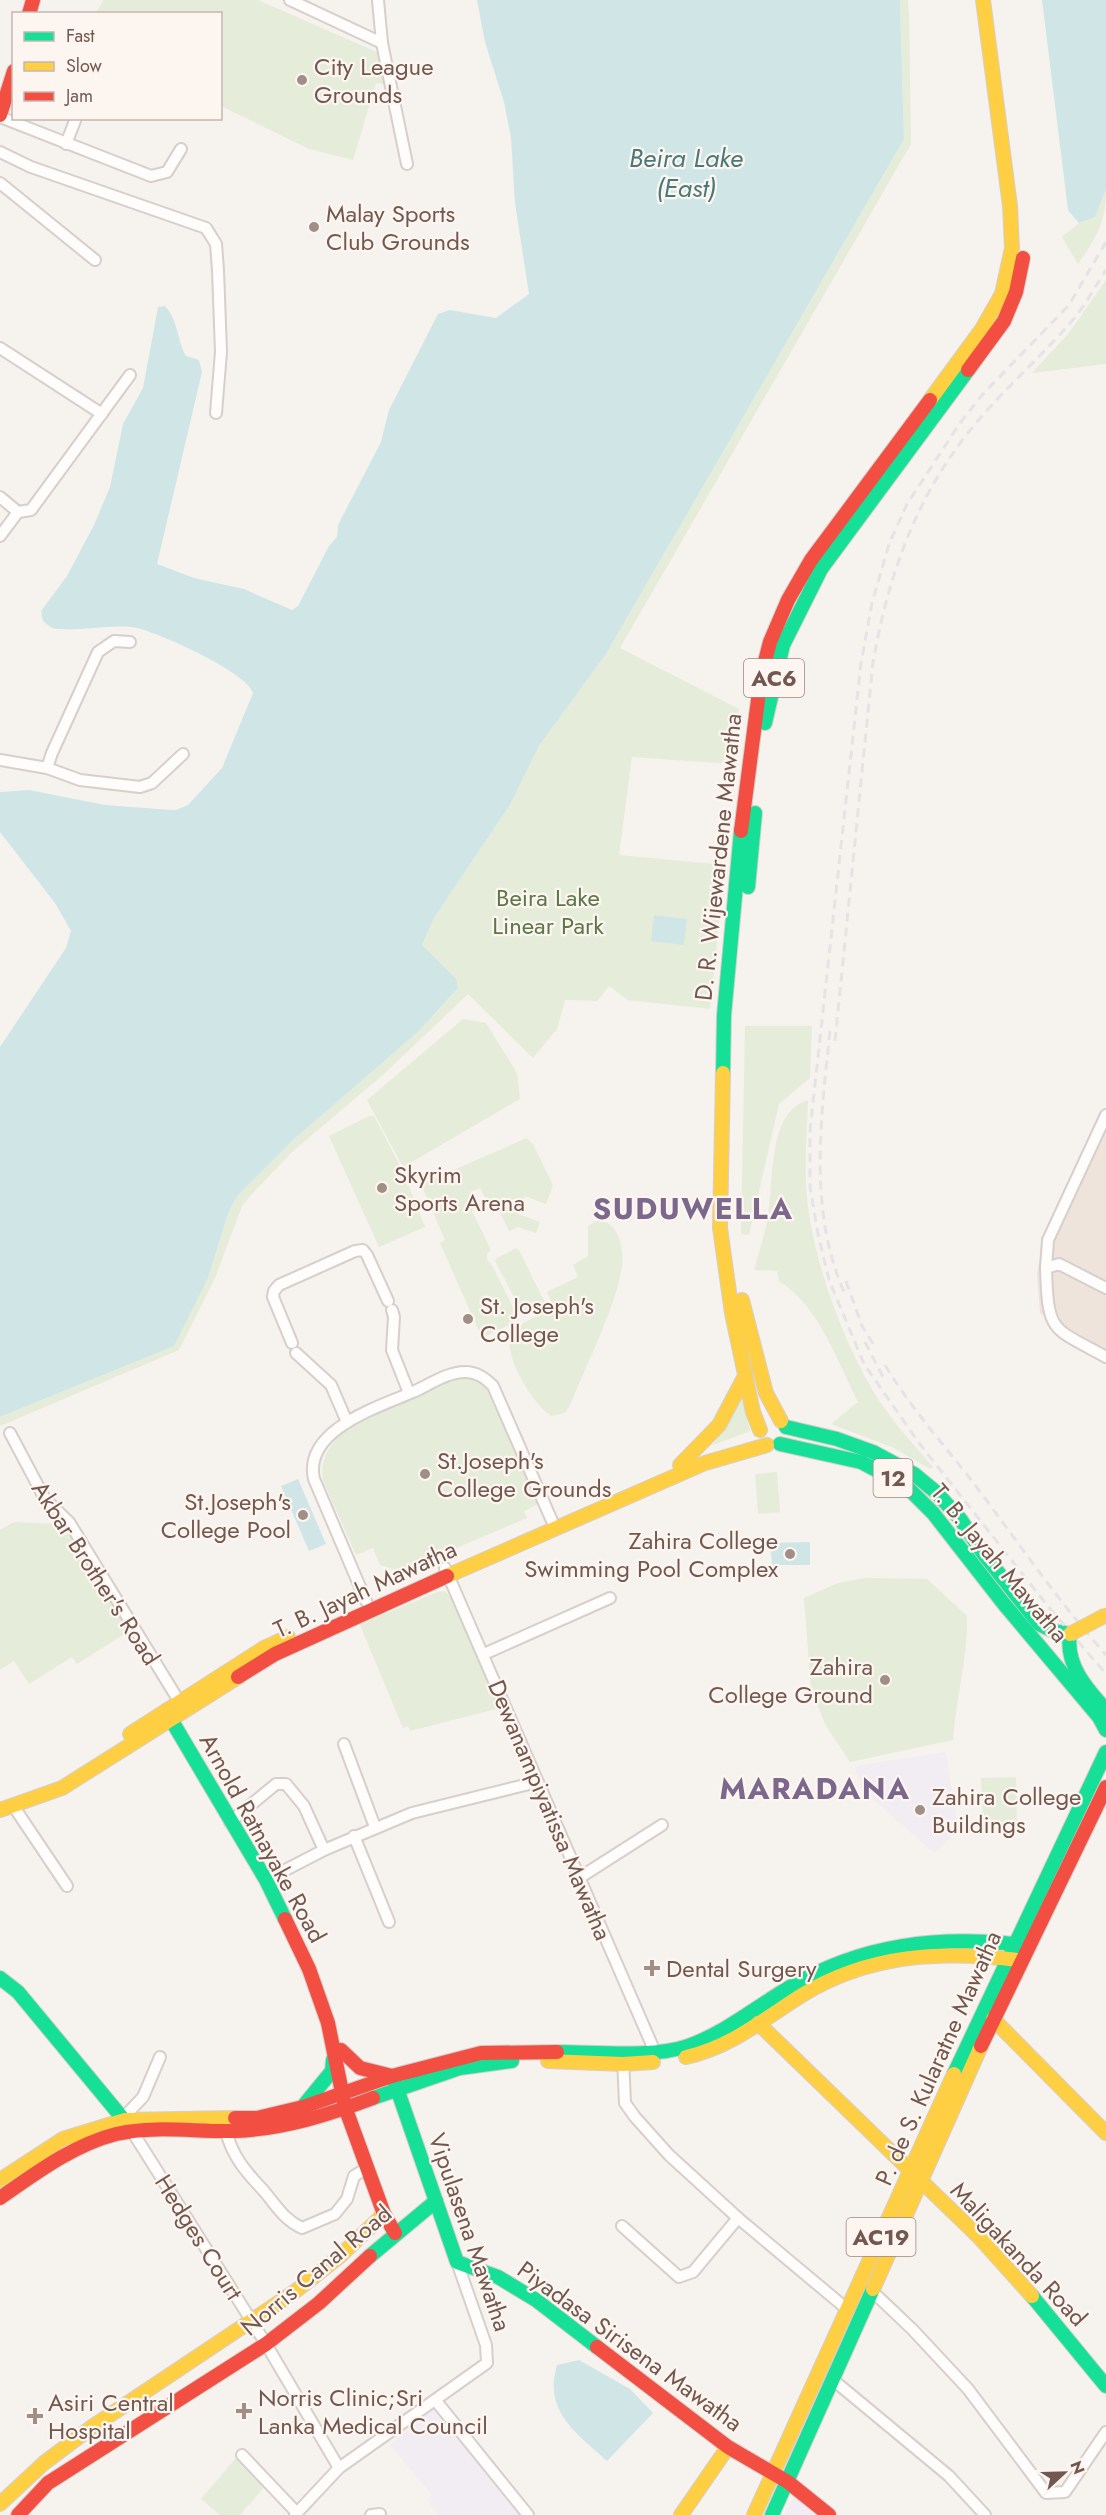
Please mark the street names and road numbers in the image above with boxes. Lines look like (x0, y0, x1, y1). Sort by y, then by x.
road number: AC6 (744, 659, 804, 697)
street label: D. R. Wijewardene Mawatha (686, 712, 750, 1002)
road number: 12 (874, 1459, 912, 1497)
street label: Akbar Brother's Road (23, 1474, 169, 1672)
street label: T. B. Jayah Mawatha (923, 1476, 1077, 1650)
street label: T. B. Jayah Mawatha (268, 1531, 462, 1647)
street label: Dewanampiyatissa Mawatha (479, 1674, 621, 1946)
street label: Arnold Ratnayake Road (191, 1727, 335, 1949)
street label: P. de S. Kularatne Mawatha (866, 1925, 1010, 2191)
street label: Vipulasena Mawatha (420, 2128, 520, 2336)
street label: Hedges Court (146, 2167, 252, 2307)
street label: Maligakanda Road (942, 2174, 1096, 2334)
street label: Norris Canal Road (233, 2196, 399, 2344)
road number: AC19 (846, 2218, 916, 2256)
street label: Piyadasa Sirisena Mawatha (510, 2252, 750, 2440)

